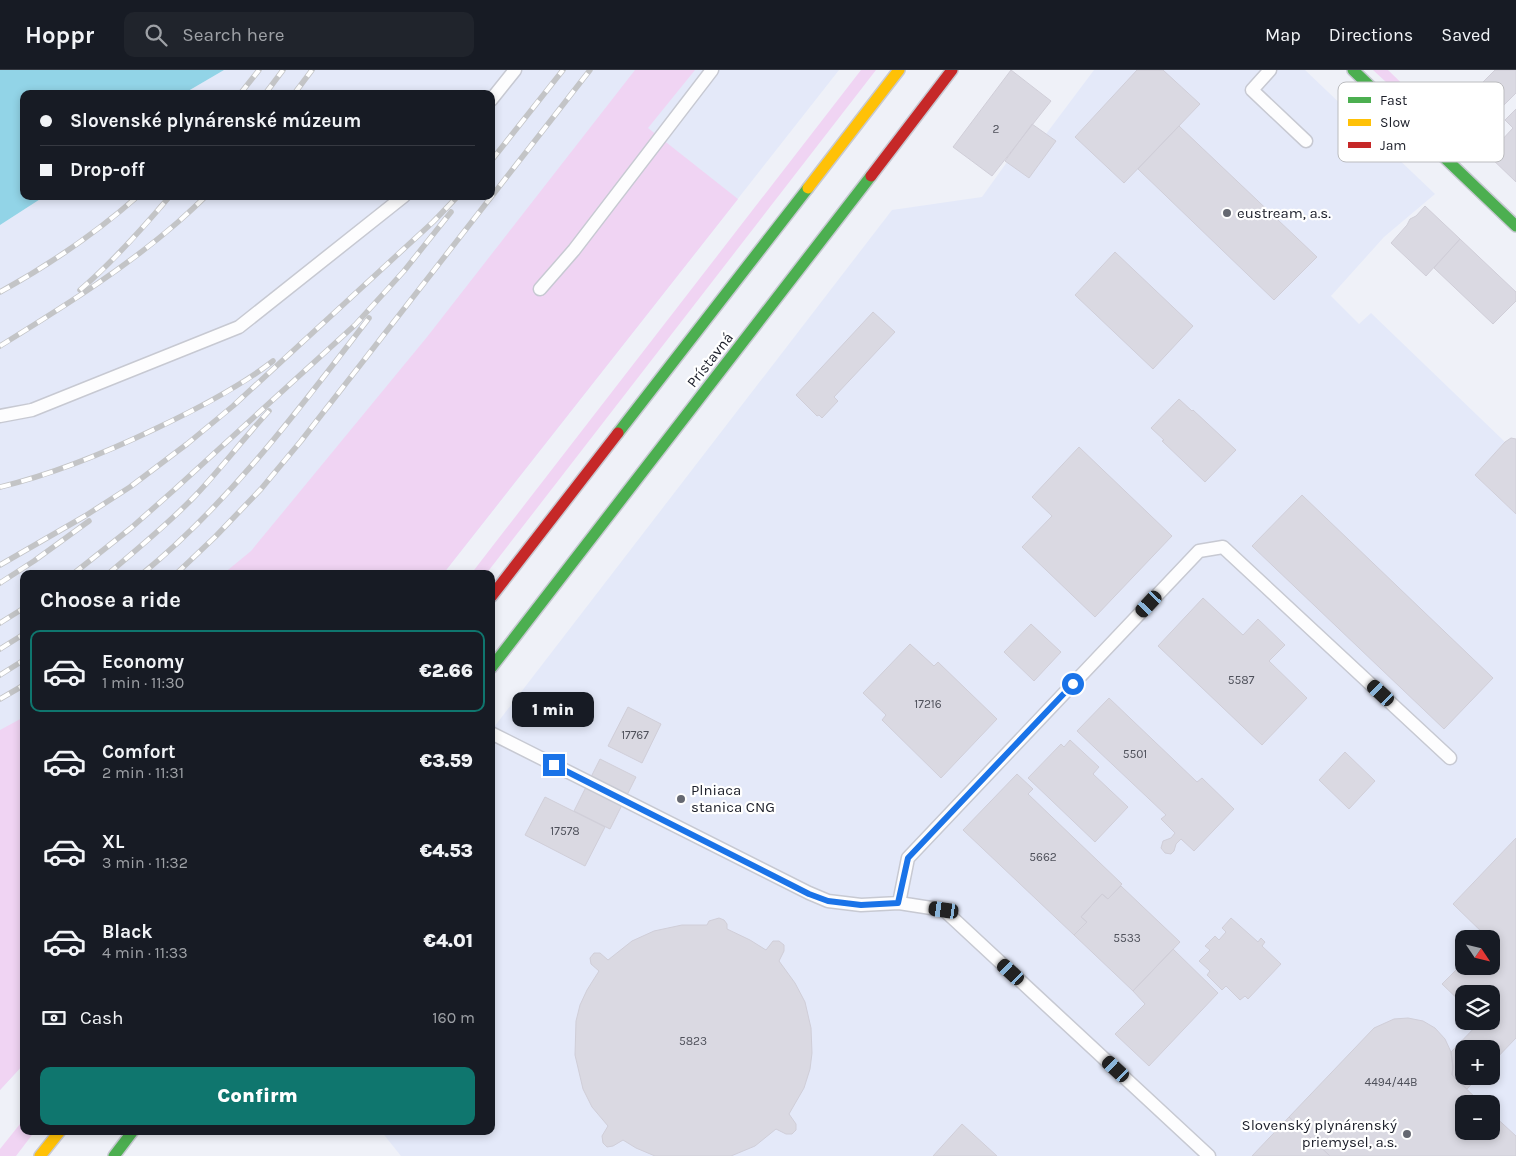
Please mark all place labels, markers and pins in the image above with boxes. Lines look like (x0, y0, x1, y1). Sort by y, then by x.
place label: eustream, a.s. (1237, 204, 1331, 222)
marker: eustream, a.s. (1221, 207, 1233, 219)
place label: Plniaca stanica CNG (691, 781, 775, 816)
marker: Plniaca stanica CNG (675, 793, 687, 805)
place label: Slovenský plynárenský priemysel, a.s. (1242, 1116, 1397, 1151)
marker: Slovenský plynárenský priemysel, a.s. (1401, 1128, 1413, 1140)

